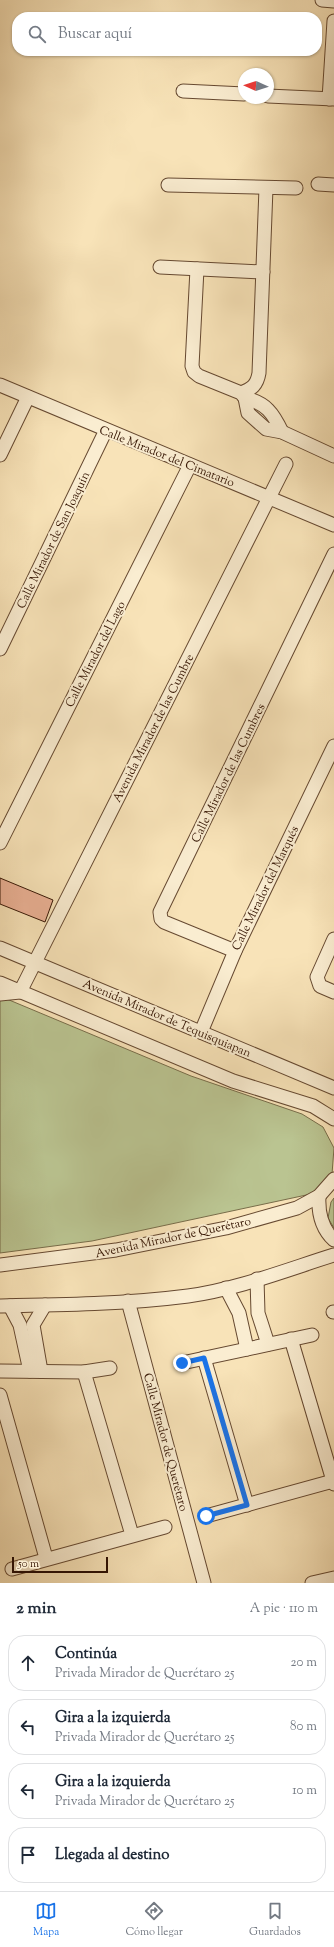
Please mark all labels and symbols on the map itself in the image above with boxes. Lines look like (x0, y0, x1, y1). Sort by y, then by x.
north arrow (238, 68, 274, 104)
street label: Calle Mirador del Cimatario (96, 422, 237, 492)
street label: Calle Mirador de San Joaquín (13, 469, 95, 612)
street label: Calle Mirador del Lago (61, 598, 131, 711)
street label: Avenida Mirador de las Cumbre (109, 651, 199, 806)
street label: Calle Mirador de las Cumbres (187, 701, 271, 846)
street label: Calle Mirador del Marqués (228, 823, 304, 954)
street label: Avenida Mirador de Tequisquiapan (80, 975, 254, 1063)
street label: Avenida Mirador de Querétaro (94, 1213, 253, 1263)
route end (173, 1354, 191, 1372)
street label: Calle Mirador de Querétaro (138, 1371, 192, 1514)
route start (197, 1507, 215, 1525)
scale bar (12, 1555, 108, 1574)

